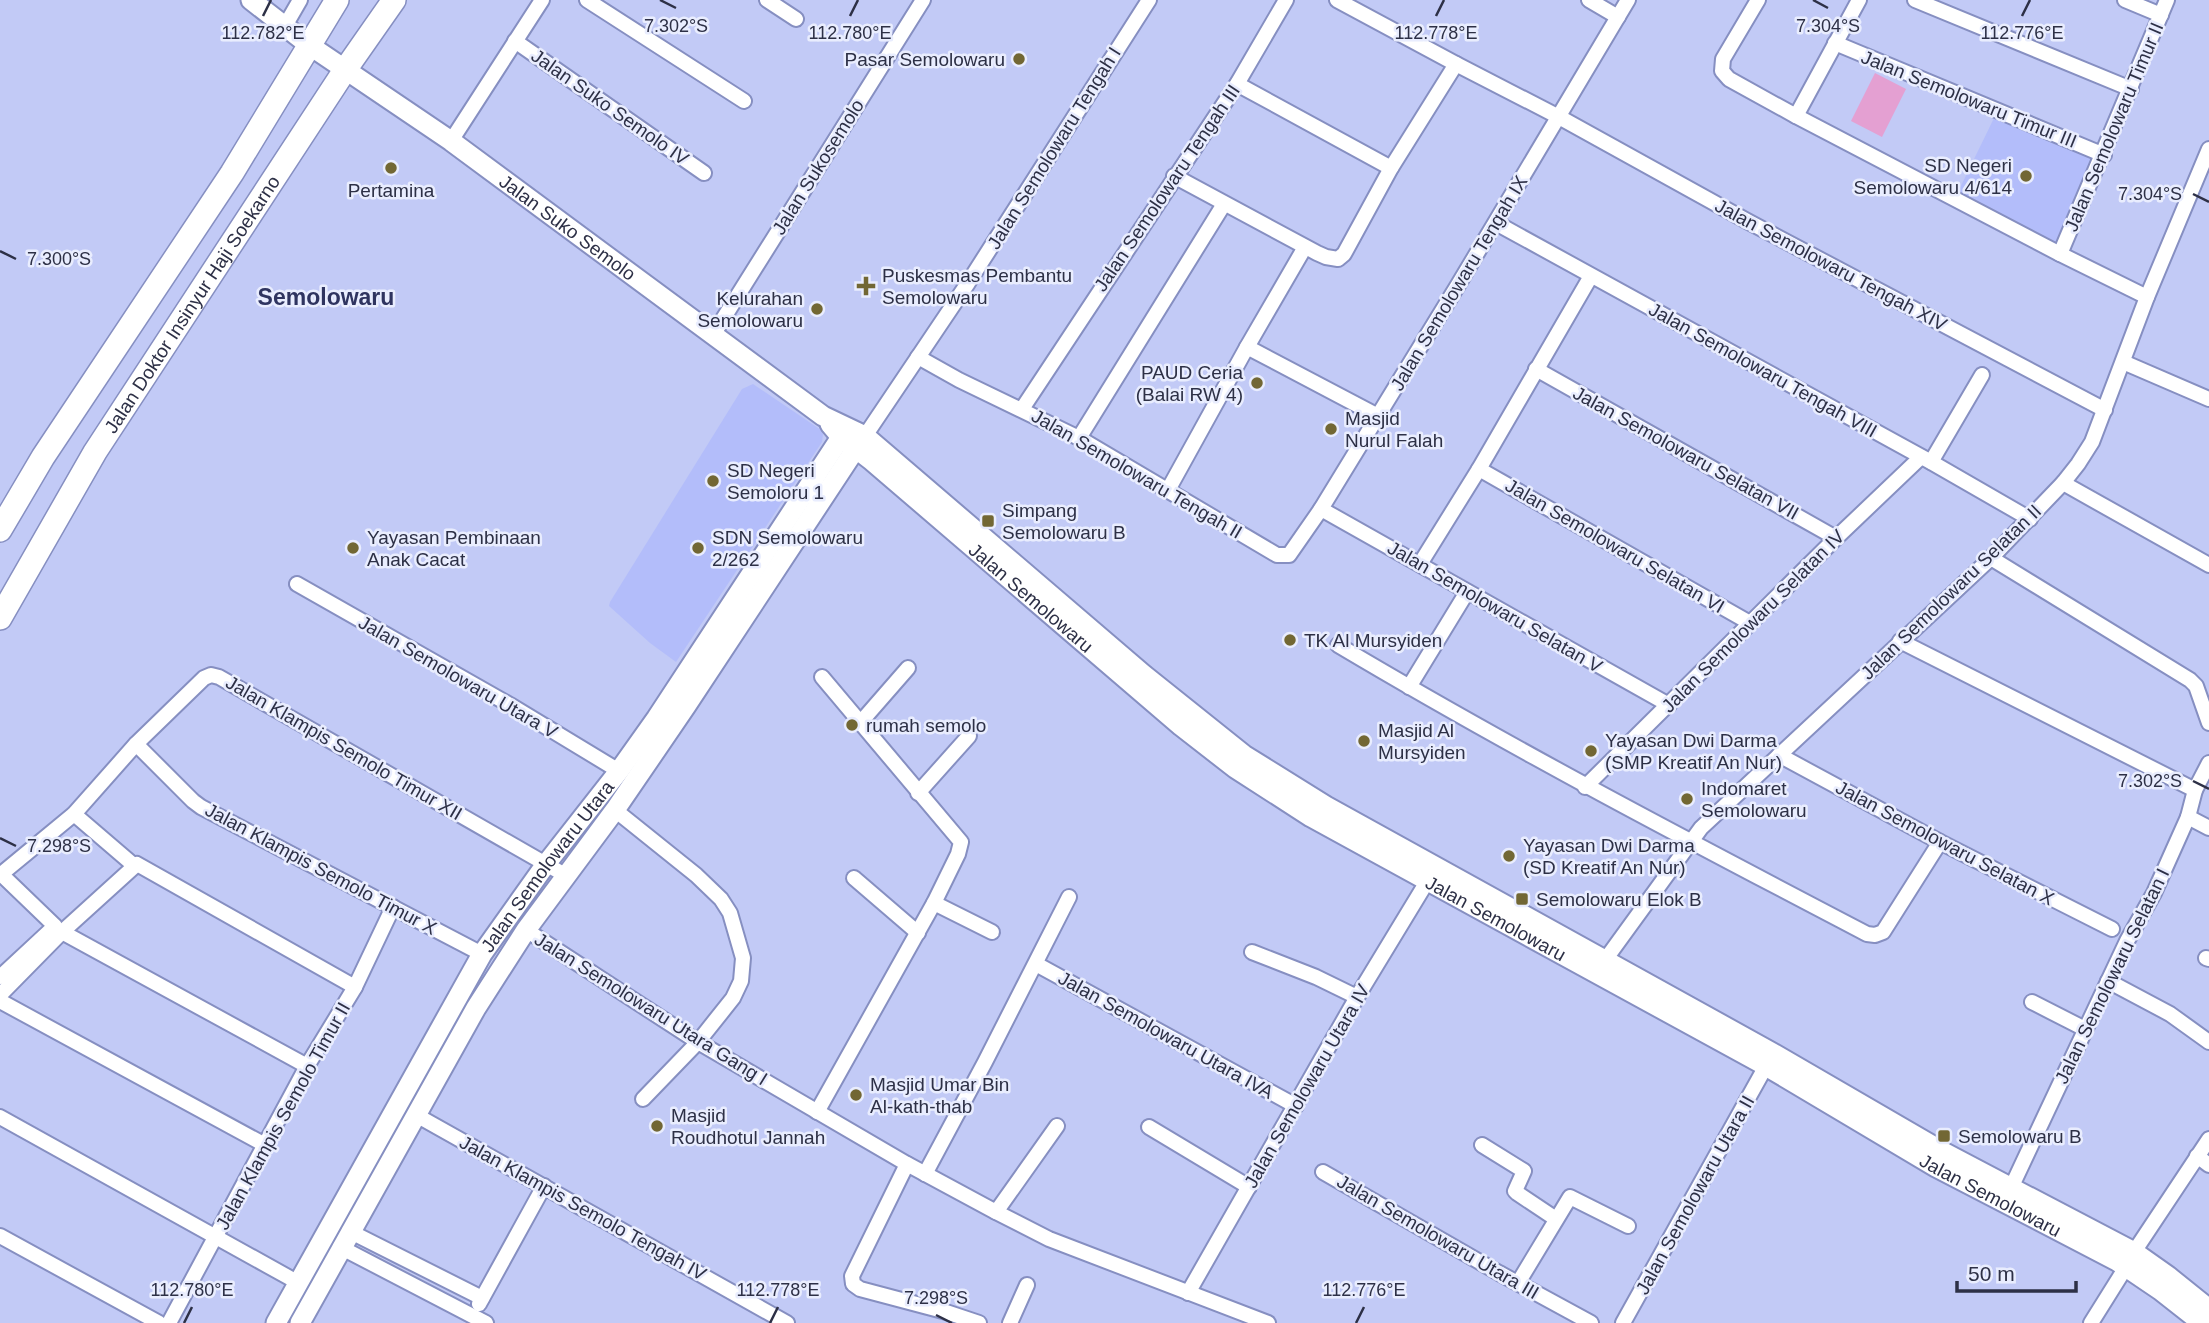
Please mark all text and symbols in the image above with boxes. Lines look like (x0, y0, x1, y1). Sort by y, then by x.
text: 7.302°S (644, 16, 708, 36)
text: 7.304°S (1796, 16, 1860, 36)
street label: Jalan Semolowaru Timur II (2060, 19, 2168, 235)
text: 112.782°E (222, 23, 304, 43)
text: 112.780°E (809, 23, 891, 43)
text: 112.778°E (1395, 23, 1477, 43)
text: 112.776°E (1981, 23, 2063, 43)
street label: Jalan Semolowaru Tengah I (983, 43, 1125, 253)
street label: Jalan Suko Semolo IV (527, 45, 693, 169)
street label: Jalan Semolowaru Timur III (1858, 46, 2080, 152)
place label: Pasar Semolowaru (844, 49, 1005, 70)
marker: Pasar Semolowaru (1011, 51, 1027, 67)
street label: Jalan Semolowaru Tengah III (1090, 81, 1244, 295)
street label: Jalan Sukosemolo (768, 96, 868, 238)
place label: SD Negeri Semolowaru 4/614 (1854, 155, 2012, 198)
marker: Pertamina (383, 160, 399, 176)
marker: SD Negeri Semolowaru 4/614 (2018, 168, 2034, 184)
street label: Jalan Suko Semolo (496, 170, 640, 284)
street label: Jalan Doktor Insinyur Haji Soekarno (100, 171, 284, 437)
street label: Jalan Semolowaru Tengah IX (1386, 172, 1532, 394)
place label: Pertamina (348, 180, 435, 201)
text: 7.304°S (2118, 184, 2182, 204)
street label: Jalan Semolowaru Tengah XIV (1712, 195, 1951, 335)
text: 7.300°S (27, 249, 91, 269)
place label: Puskesmas Pembantu Semolowaru (882, 265, 1072, 308)
marker: Puskesmas Pembantu Semolowaru (856, 276, 876, 296)
district label: Semolowaru (258, 284, 394, 310)
place label: Kelurahan Semolowaru (697, 288, 803, 331)
street label: Jalan Semolowaru Tengah VIII (1645, 298, 1881, 442)
marker: Kelurahan Semolowaru (809, 301, 825, 317)
place label: PAUD Ceria (Balai RW 4) (1136, 362, 1243, 405)
marker: PAUD Ceria (Balai RW 4) (1249, 375, 1265, 391)
street label: Jalan Semolowaru Selatan VII (1570, 382, 1802, 524)
street label: Jalan Semolowaru Tengah II (1028, 405, 1246, 543)
place label: Masjid Nurul Falah (1345, 408, 1443, 451)
marker: Masjid Nurul Falah (1323, 421, 1339, 437)
place label: SD Negeri Semoloru 1 (727, 460, 824, 503)
marker: SD Negeri Semoloru 1 (705, 473, 721, 489)
street label: Jalan Semolowaru Selatan VI (1502, 475, 1728, 617)
place label: Simpang Semolowaru B (1002, 500, 1126, 543)
street label: Jalan Semolowaru Selatan II (1857, 500, 2045, 684)
marker: Simpang Semolowaru B (980, 513, 996, 529)
street label: Jalan Semolowaru Selatan IV (1657, 525, 1849, 717)
place label: Yayasan Pembinaan Anak Cacat (367, 527, 541, 570)
place label: SDN Semolowaru 2/262 (712, 527, 863, 570)
street label: Jalan Semolowaru Selatan V (1384, 537, 1606, 677)
street label: Jalan Semolowaru (965, 539, 1097, 656)
marker: Yayasan Pembinaan Anak Cacat (345, 540, 361, 556)
marker: SDN Semolowaru 2/262 (690, 540, 706, 556)
street label: Jalan Semolowaru Utara V (355, 611, 561, 743)
place label: TK Al Mursyiden (1304, 630, 1442, 651)
marker: TK Al Mursyiden (1282, 632, 1298, 648)
street label: Jalan Klampis Semolo Timur XII (222, 672, 466, 824)
place label: rumah semolo (866, 715, 986, 736)
marker: rumah semolo (844, 717, 860, 733)
place label: Masjid Al Mursyiden (1378, 720, 1466, 763)
place label: Yayasan Dwi Darma (SMP Kreatif An Nur) (1605, 730, 1782, 773)
marker: Masjid Al Mursyiden (1356, 733, 1372, 749)
marker: Yayasan Dwi Darma (SMP Kreatif An Nur) (1583, 743, 1599, 759)
text: 7.302°S (2118, 771, 2182, 791)
street label: Jalan Semolowaru Utara (477, 776, 618, 956)
street label: Jalan Semolowaru Selatan X (1832, 776, 2058, 910)
place label: Indomaret Semolowaru (1701, 778, 1807, 821)
marker: Indomaret Semolowaru (1679, 791, 1695, 807)
street label: Jalan Klampis Semolo Timur X (202, 799, 440, 939)
place label: Yayasan Dwi Darma (SD Kreatif An Nur) (1523, 835, 1695, 878)
text: 7.298°S (27, 836, 91, 856)
marker: Yayasan Dwi Darma (SD Kreatif An Nur) (1501, 848, 1517, 864)
street label: Jalan Semolowaru Selatan I (2051, 865, 2173, 1087)
street label: Jalan Semolowaru (1422, 871, 1570, 965)
place label: Semolowaru Elok B (1536, 889, 1702, 910)
marker: Semolowaru Elok B (1514, 891, 1530, 907)
street label: Jalan Semolowaru Utara Gang I (531, 928, 771, 1090)
street label: Jalan Semolowaru Utara IVA (1055, 967, 1277, 1103)
street label: Jalan Semolowaru Utara IV (1240, 980, 1374, 1191)
street label: Jalan Klampis Semolo Timur II (212, 999, 354, 1233)
place label: Masjid Umar Bin Al-kath-thab (870, 1074, 1009, 1117)
marker: Masjid Umar Bin Al-kath-thab (848, 1087, 864, 1103)
street label: Jalan Semolowaru Utara II (1632, 1092, 1758, 1298)
place label: Masjid Roudhotul Jannah (671, 1105, 825, 1148)
marker: Masjid Roudhotul Jannah (649, 1118, 665, 1134)
place label: Semolowaru B (1958, 1126, 2082, 1147)
marker: Semolowaru B (1936, 1128, 1952, 1144)
street label: Jalan Klampis Semolo Tengah IV (456, 1131, 710, 1285)
street label: Jalan Semolowaru (1916, 1149, 2065, 1241)
street label: Jalan Semolowaru Utara III (1334, 1171, 1542, 1303)
scale bar (1957, 1250, 2076, 1294)
text: 50 m (1968, 1262, 2015, 1285)
text: 112.780°E (151, 1280, 233, 1300)
text: 112.778°E (737, 1280, 819, 1300)
text: 112.776°E (1323, 1280, 1405, 1300)
text: 7.298°S (904, 1288, 968, 1308)

